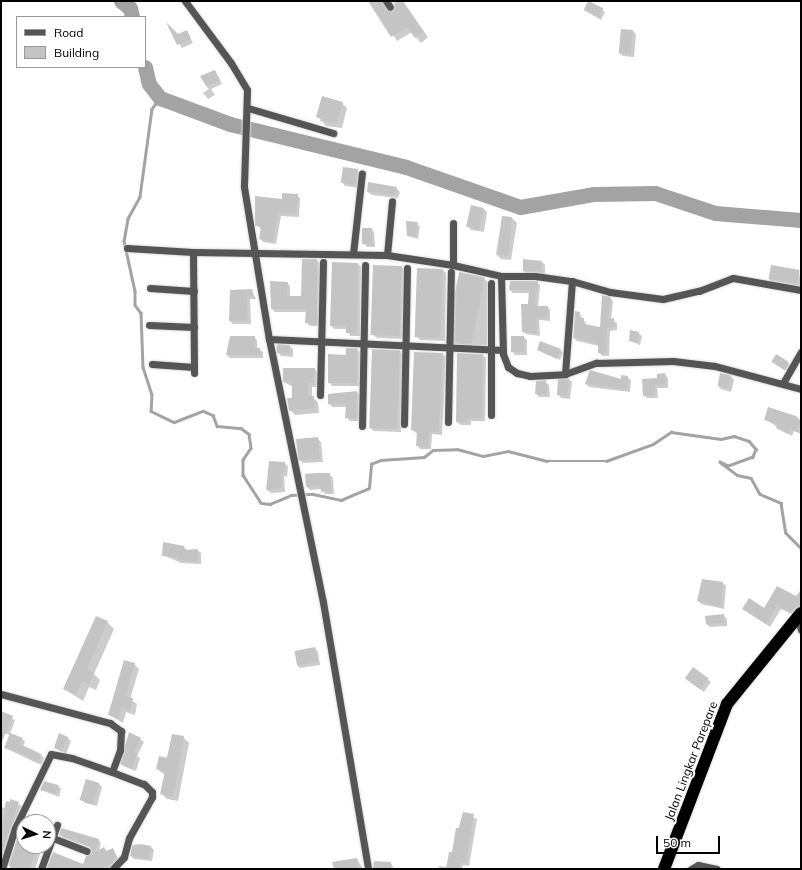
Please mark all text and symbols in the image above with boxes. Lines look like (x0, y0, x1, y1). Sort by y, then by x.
legend (16, 16, 146, 68)
text: Road (54, 25, 83, 40)
text: Building (54, 45, 99, 60)
street label: Jalan Lingkar Parepare (662, 699, 720, 823)
north arrow (16, 814, 56, 854)
scale bar (658, 828, 722, 854)
text: N (40, 830, 54, 839)
text: 50 m (663, 835, 691, 850)

